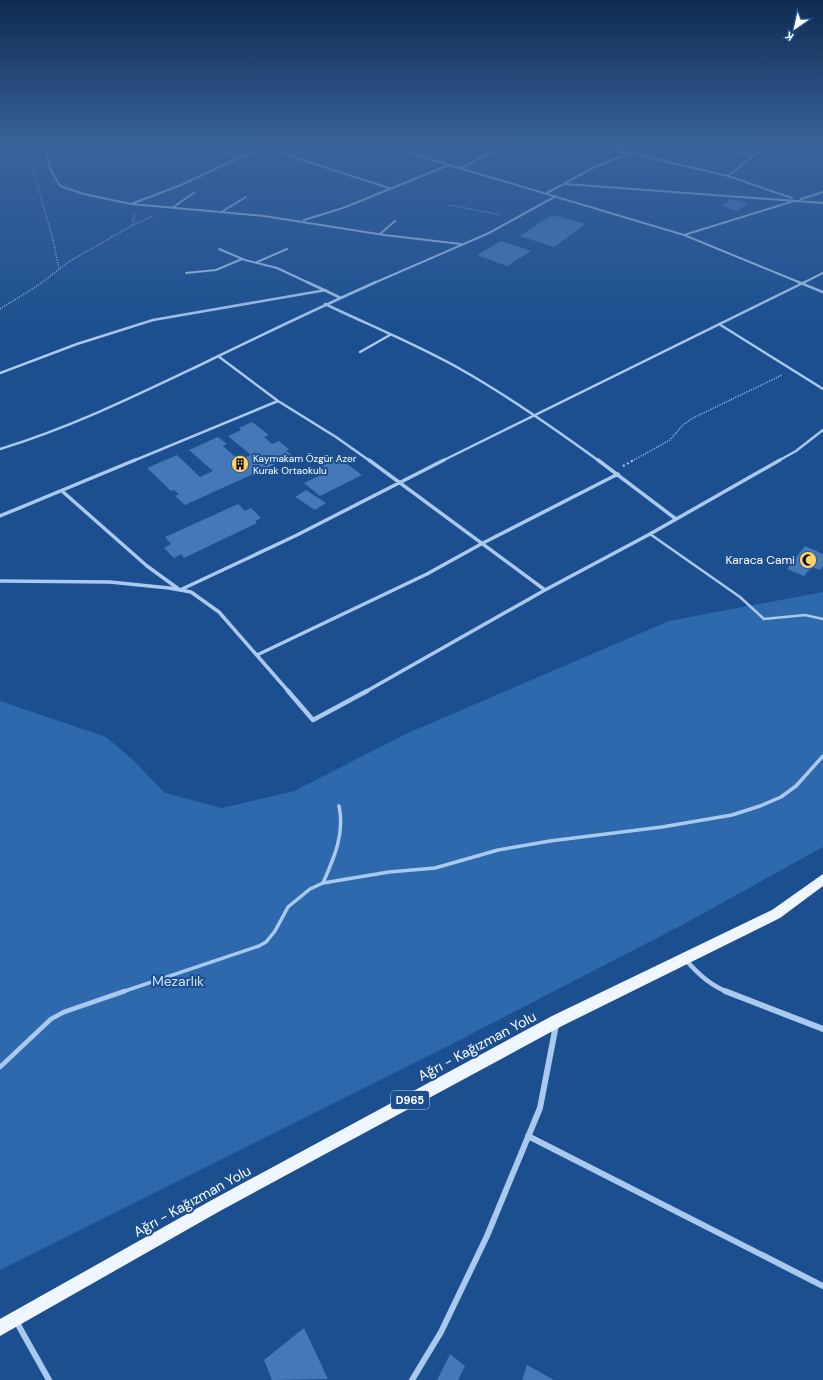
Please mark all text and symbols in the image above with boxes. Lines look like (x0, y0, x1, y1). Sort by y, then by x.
north arrow (775, 8, 815, 48)
text: K (783, 28, 796, 44)
place label: Kaymakam Özgür Azer Kurak Ortaokulu (253, 452, 357, 477)
building icon: Kaymakam Özgür Azer Kurak Ortaokulu (230, 454, 250, 474)
mosque icon: Karaca Cami (798, 550, 818, 570)
place label: Karaca Cami (725, 552, 795, 568)
park label: Mezarlık (152, 972, 204, 990)
street label: Ağrı - Kağızman Yolu (415, 1007, 539, 1085)
road number: D965 (391, 1091, 429, 1109)
street label: Ağrı - Kağızman Yolu (130, 1161, 254, 1241)

